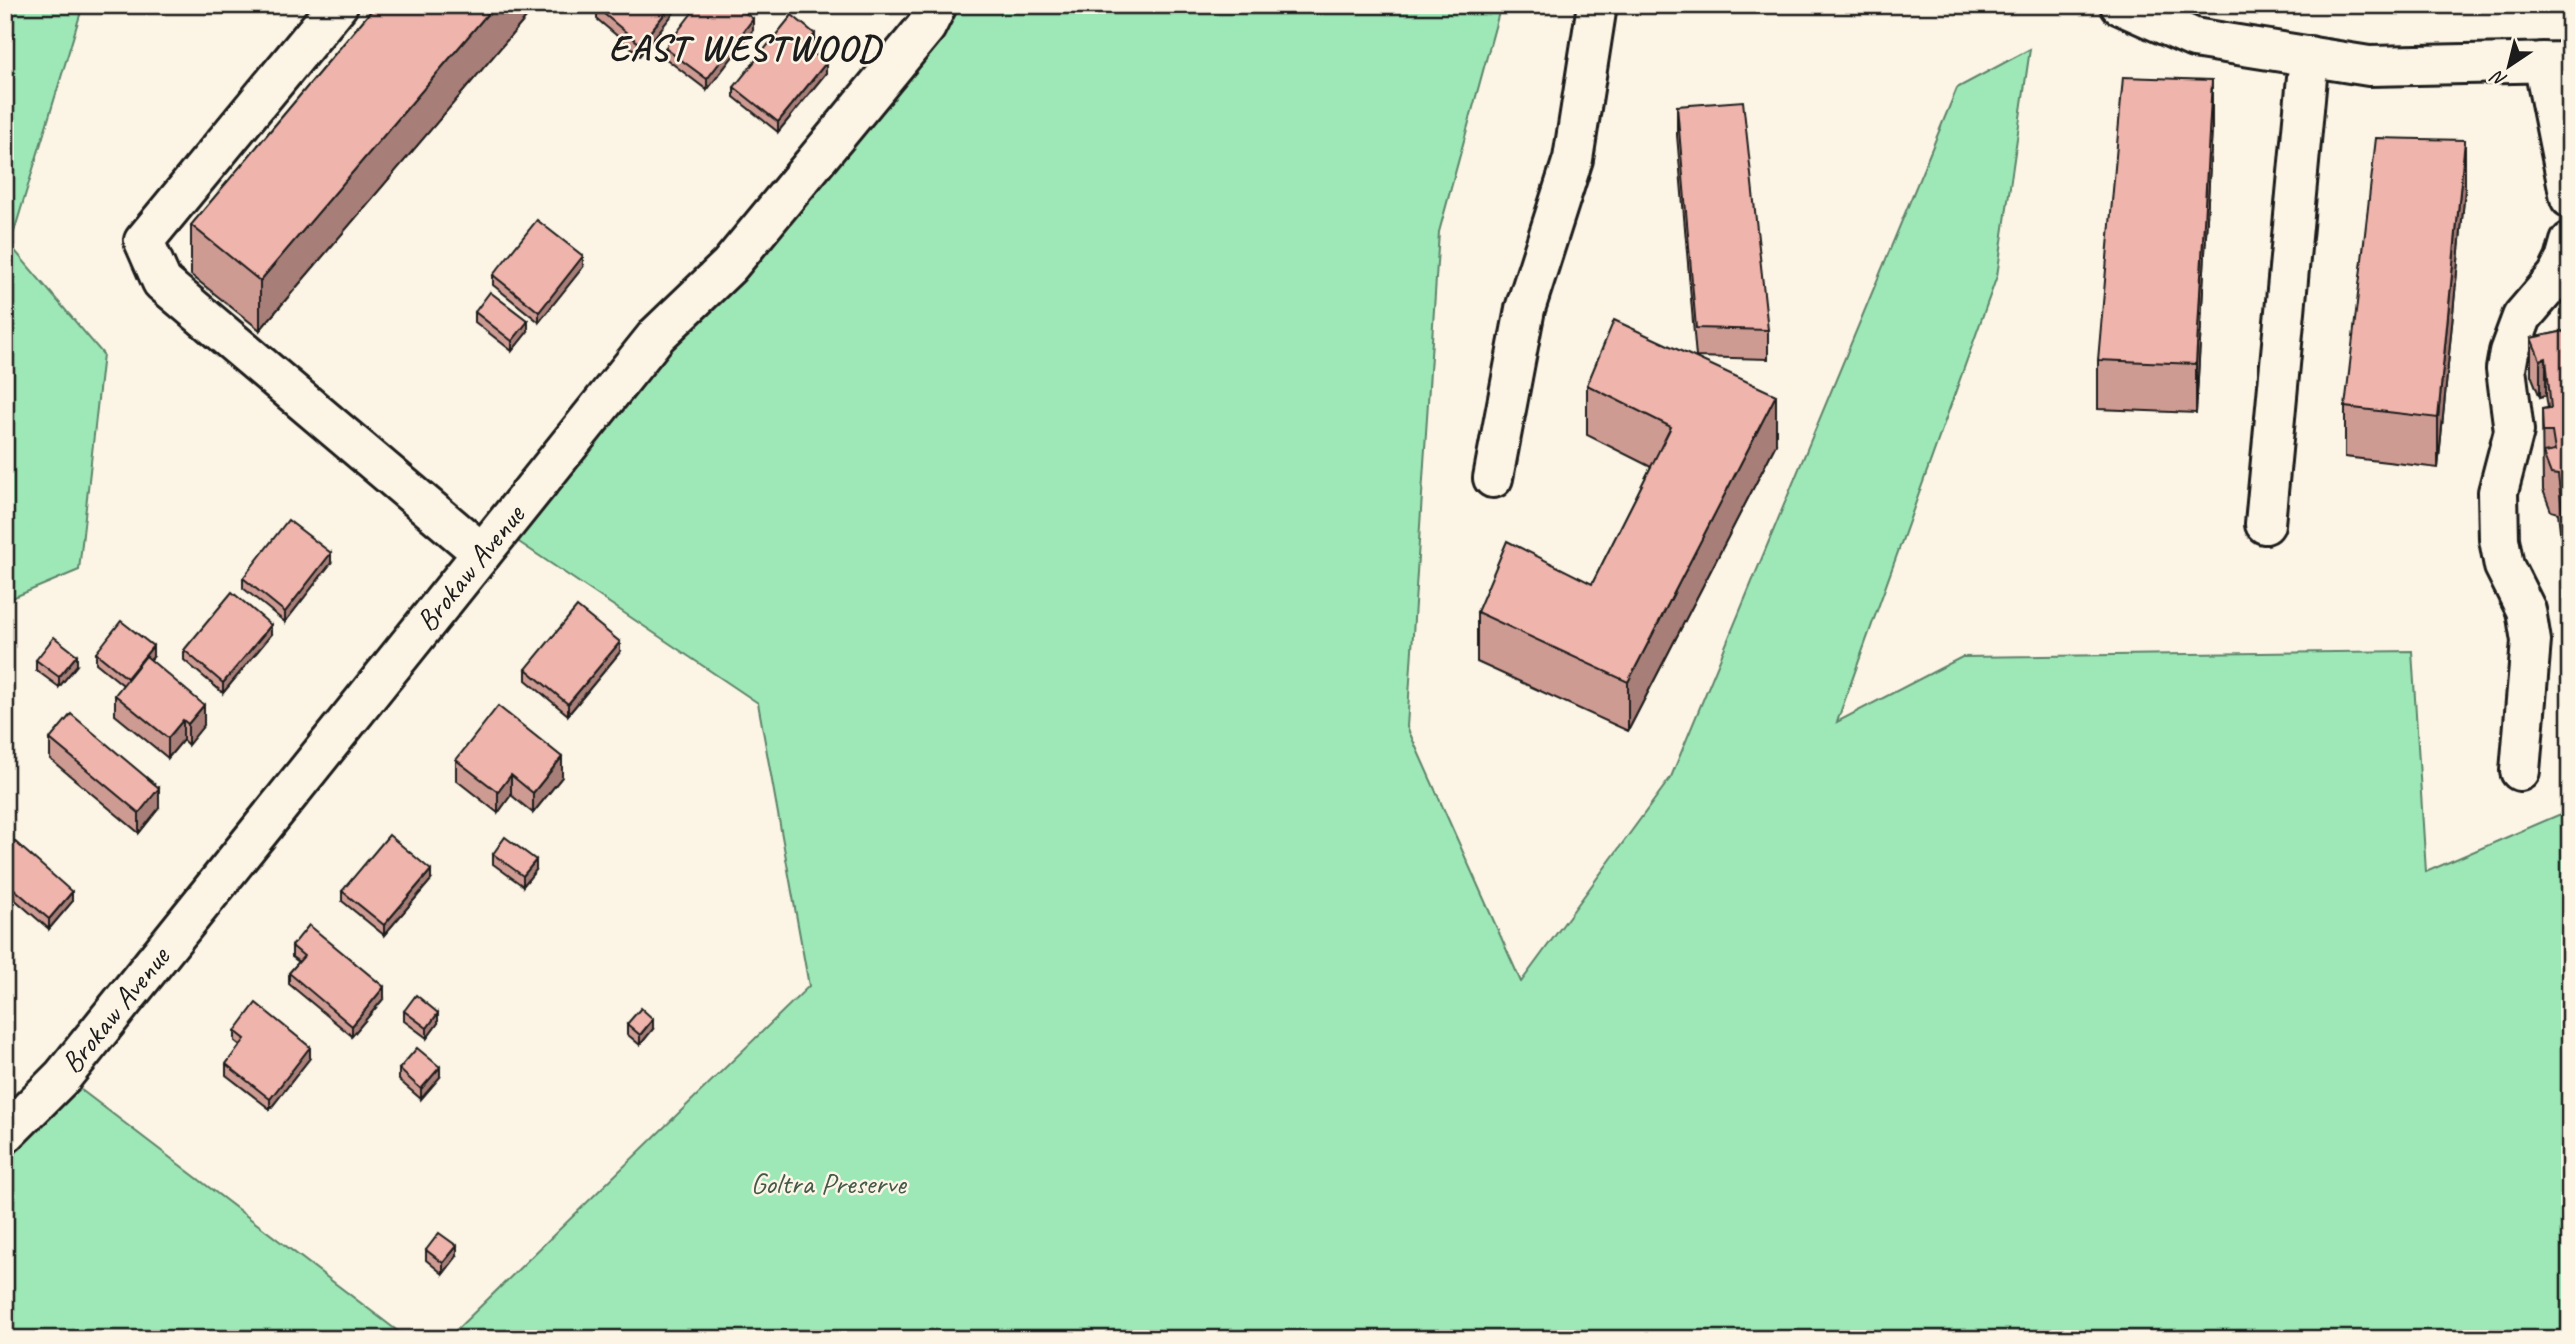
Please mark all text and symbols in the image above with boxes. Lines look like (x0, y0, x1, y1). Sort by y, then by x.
district label: EAST WESTWOOD (608, 24, 884, 71)
north arrow (2474, 32, 2544, 102)
text: N (2485, 64, 2512, 92)
street label: Brokaw Avenue (408, 495, 534, 639)
street label: Brokaw Avenue (53, 937, 179, 1081)
park label: Goltra Preserve (750, 1164, 908, 1202)

